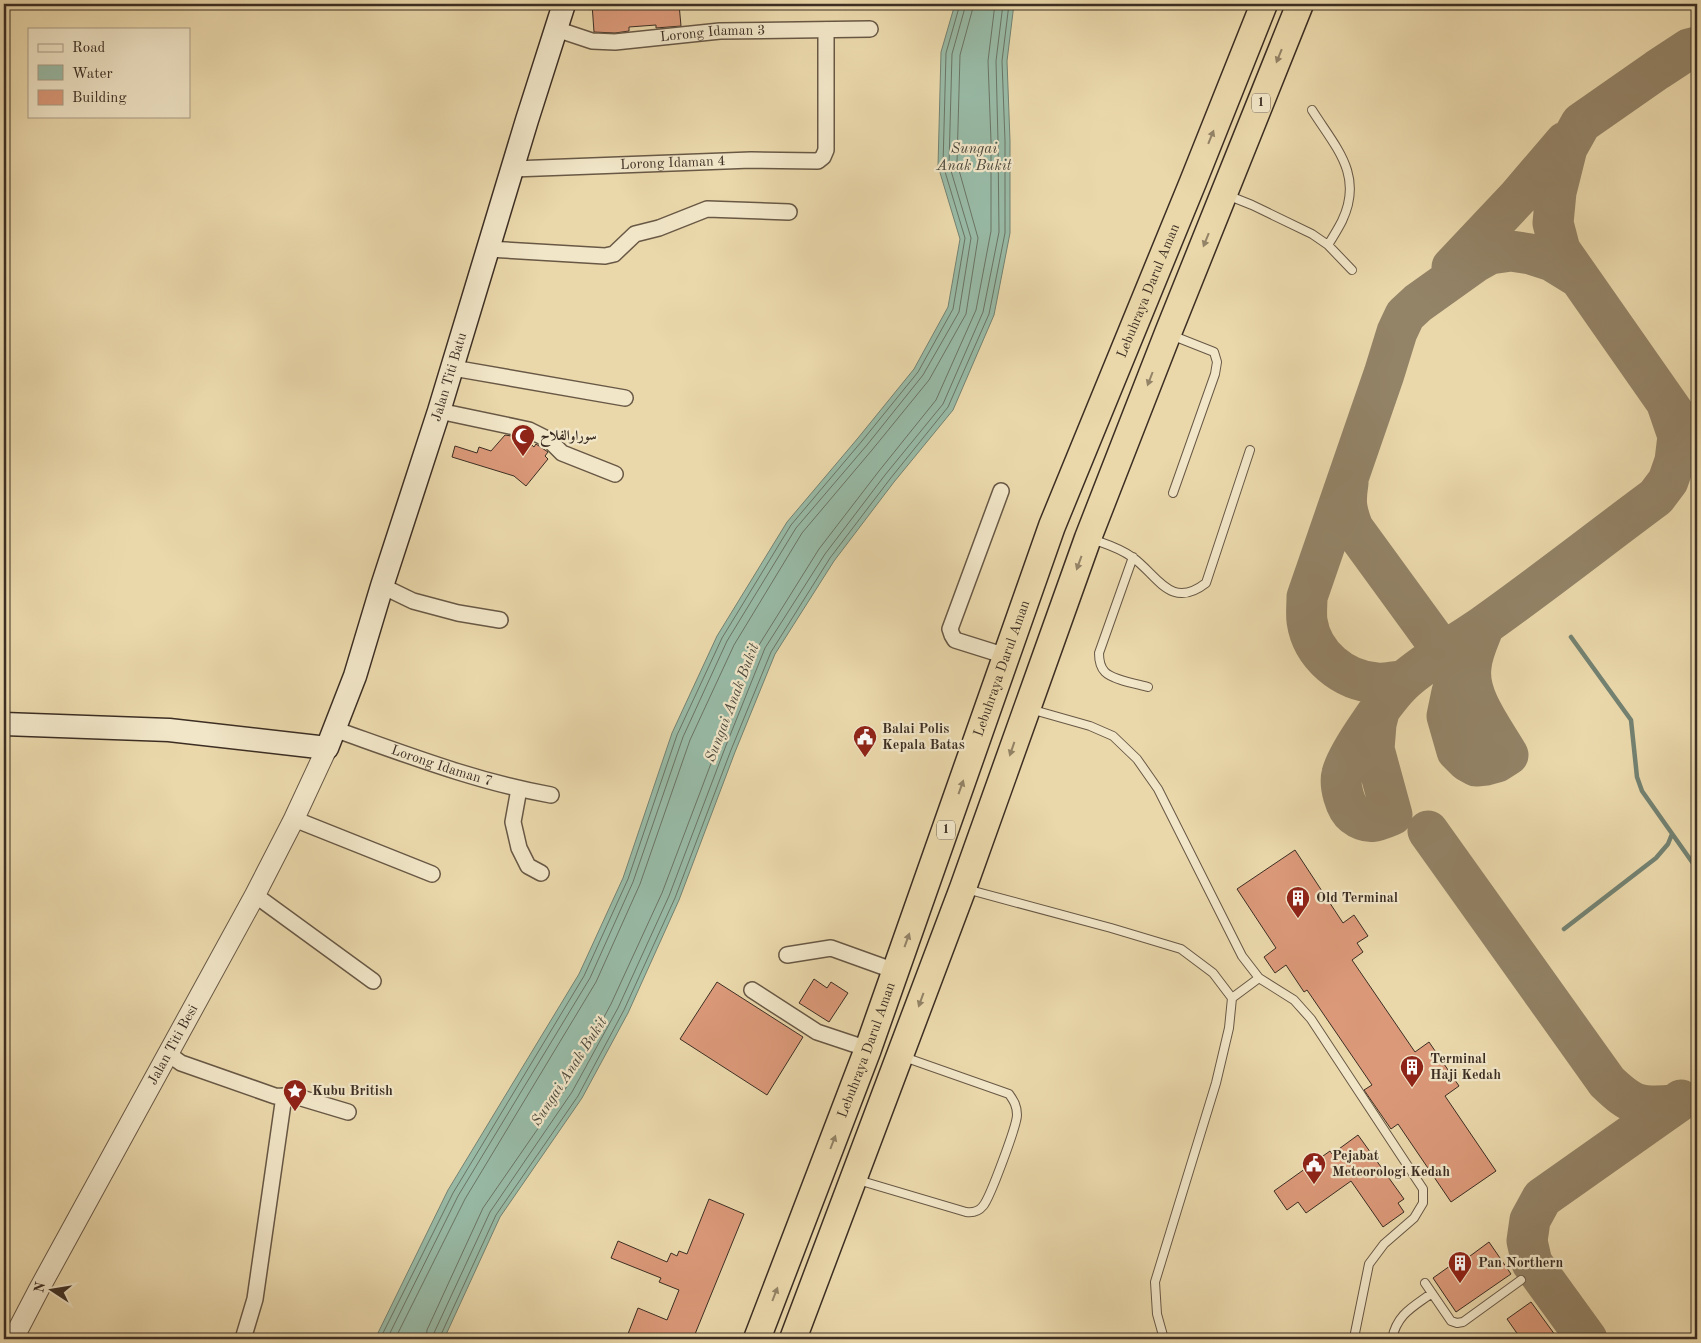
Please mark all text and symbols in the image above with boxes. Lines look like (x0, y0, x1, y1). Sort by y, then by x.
street label: Lorong Idaman 3 (659, 23, 765, 44)
legend (28, 28, 190, 118)
text: Road (72, 41, 106, 56)
one-way arrow (1275, 49, 1282, 64)
text: Water (72, 67, 113, 82)
text: Building (72, 91, 127, 106)
road number: 1 (1252, 94, 1270, 112)
one-way arrow (1207, 129, 1215, 144)
water label: Sungai Anak Bukit (935, 142, 1012, 174)
street label: Lorong Idaman 4 (620, 154, 726, 172)
street label: Lebuhraya Darul Aman (1115, 221, 1182, 360)
one-way arrow (1202, 232, 1209, 247)
street label: Jalan Titi Batu (429, 330, 469, 423)
one-way arrow (1146, 372, 1154, 387)
mosque icon: سوراوالفلاح (510, 423, 536, 457)
place label: سوراوالفلاح (540, 429, 597, 448)
one-way arrow (1075, 556, 1083, 571)
street label: Lebuhraya Darul Aman (971, 598, 1032, 738)
water label: Sungai Anak Bukit (703, 641, 763, 765)
place label: Balai Polis Kepala Batas (882, 722, 965, 752)
public building icon: Balai Polis Kepala Batas (852, 724, 878, 758)
one-way arrow (1008, 741, 1015, 756)
street label: Lorong Idaman 7 (389, 743, 494, 788)
one-way arrow (957, 779, 965, 794)
road number: 1 (937, 820, 955, 840)
building icon: Old Terminal (1285, 885, 1311, 919)
place label: Old Terminal (1316, 891, 1398, 905)
one-way arrow (903, 932, 911, 947)
street label: Lebuhraya Darul Aman (835, 980, 898, 1120)
one-way arrow (917, 993, 925, 1008)
street label: Jalan Titi Besi (145, 1002, 201, 1087)
water label: Sungai Anak Bukit (529, 1015, 611, 1129)
place label: Terminal Haji Kedah (1430, 1052, 1501, 1082)
building icon: Terminal Haji Kedah (1399, 1054, 1425, 1088)
place icon: Kubu British (282, 1078, 308, 1112)
place label: Kubu British (312, 1084, 393, 1098)
one-way arrow (829, 1135, 837, 1149)
place label: Pejabat Meteorologi Kedah (1332, 1149, 1450, 1179)
public building icon: Pejabat Meteorologi Kedah (1301, 1151, 1327, 1185)
building icon: Pan Northern (1447, 1250, 1473, 1284)
place label: Pan Northern (1478, 1256, 1563, 1270)
north arrow (28, 1266, 78, 1316)
text: N (32, 1281, 48, 1294)
one-way arrow (771, 1286, 779, 1301)

